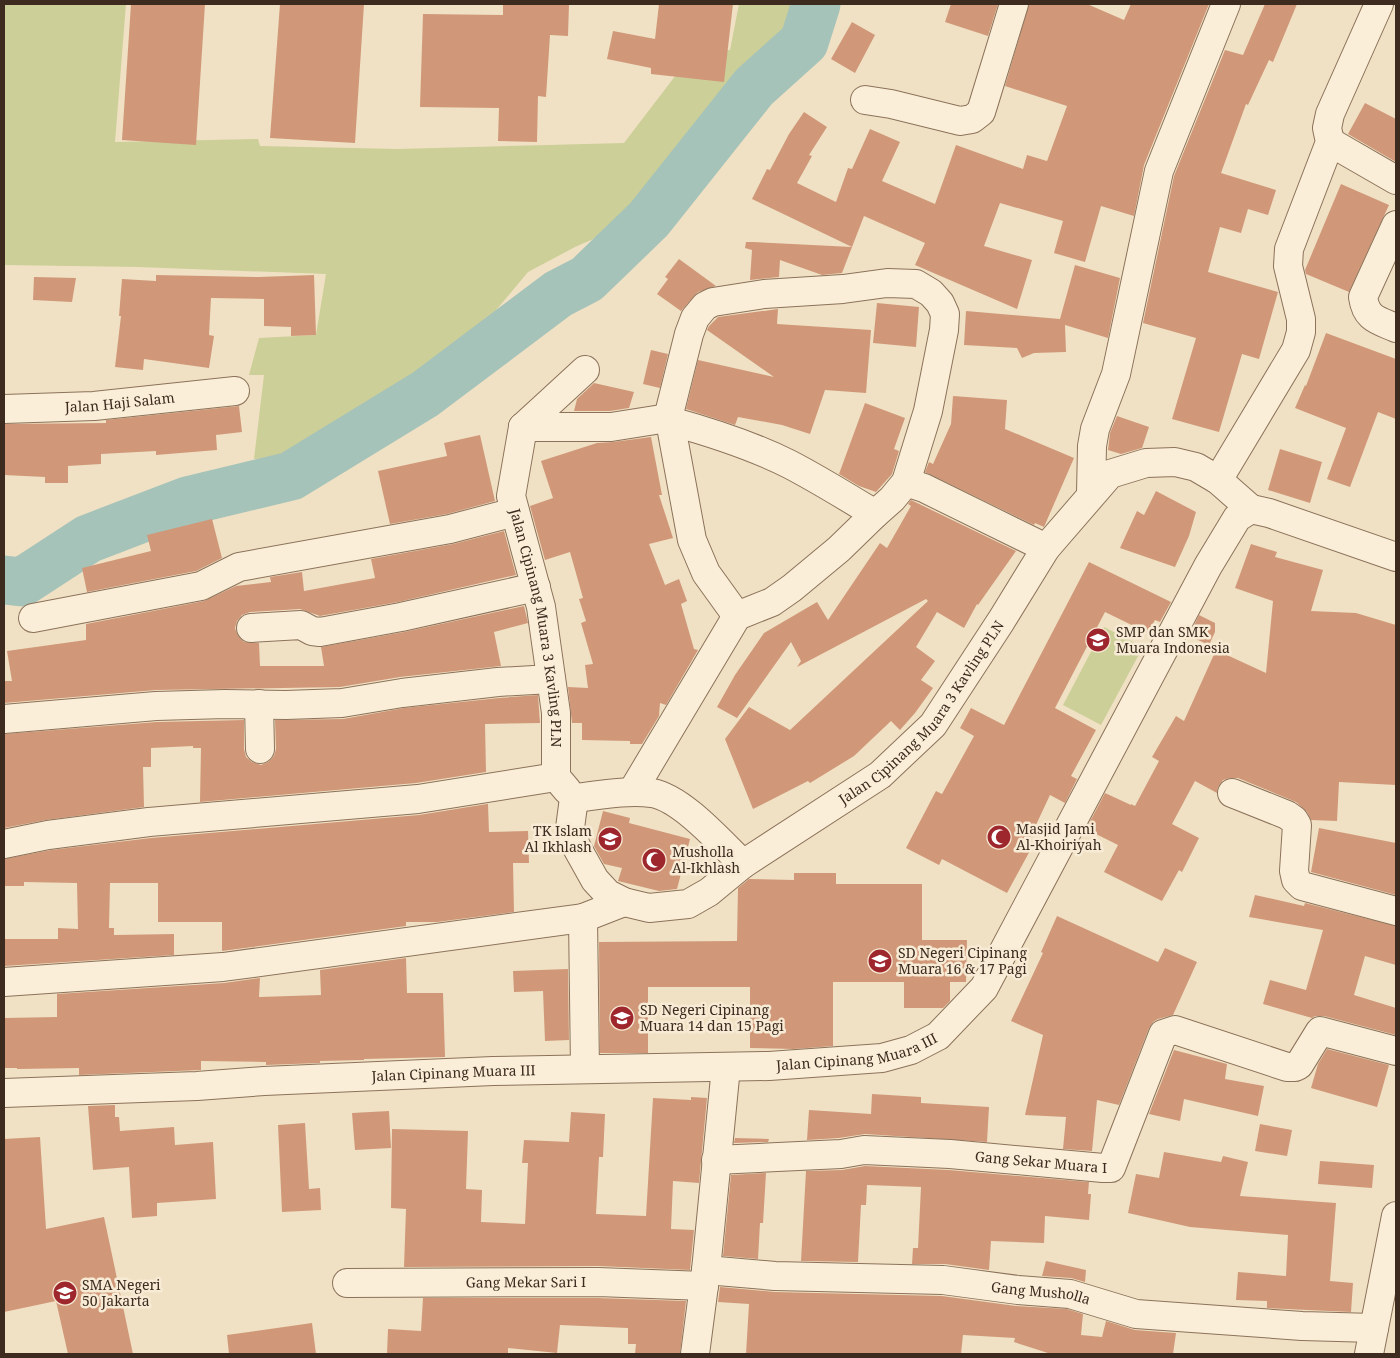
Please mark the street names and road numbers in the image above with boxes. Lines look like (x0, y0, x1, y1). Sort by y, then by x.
street label: Jalan Haji Salam (64, 387, 176, 416)
street label: Jalan Cipinang Muara 3 Kavling PLN (506, 505, 566, 748)
street label: Jalan Cipinang Muara 3 Kavling PLN (834, 616, 1008, 809)
street label: Jalan Cipinang Muara III (775, 1028, 940, 1075)
street label: Jalan Cipinang Muara III (370, 1060, 536, 1085)
street label: Gang Sekar Muara I (974, 1146, 1107, 1177)
street label: Gang Mekar Sari I (466, 1272, 586, 1292)
street label: Gang Musholla (990, 1277, 1093, 1309)

